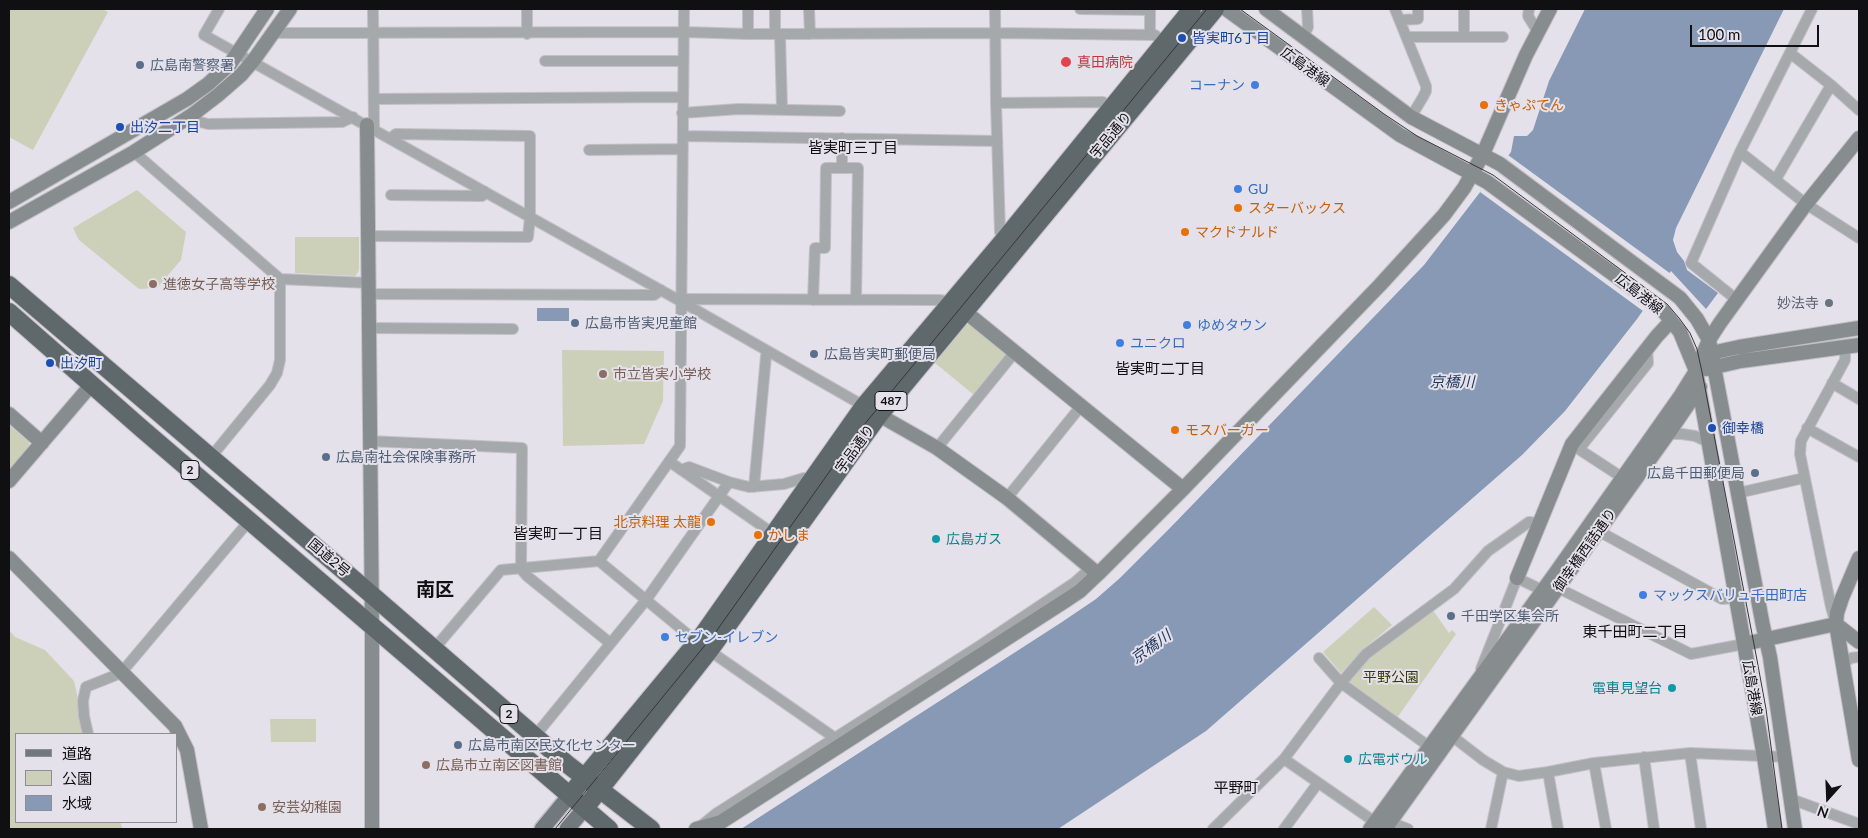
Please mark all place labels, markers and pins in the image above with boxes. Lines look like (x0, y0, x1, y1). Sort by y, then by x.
place label: 皆実町6丁目 (1192, 30, 1270, 46)
marker: 皆実町6丁目 (1176, 32, 1188, 44)
place label: 真田病院 (1077, 54, 1133, 70)
marker: 真田病院 (1059, 55, 1073, 69)
place label: 広島南警察署 (150, 57, 234, 73)
marker: 広島南警察署 (134, 59, 146, 71)
place label: コーナン (1189, 77, 1245, 93)
marker: コーナン (1249, 79, 1261, 91)
place label: きゃぷてん (1494, 97, 1564, 113)
marker: きゃぷてん (1478, 99, 1490, 111)
place label: 出汐二丁目 (130, 119, 200, 135)
marker: 出汐二丁目 (114, 121, 126, 133)
place label: GU (1248, 181, 1269, 197)
marker: GU (1232, 183, 1244, 195)
place label: スターバックス (1248, 200, 1346, 216)
marker: スターバックス (1232, 202, 1244, 214)
place label: マクドナルド (1195, 224, 1279, 240)
marker: マクドナルド (1179, 226, 1191, 238)
place label: 進徳女子高等学校 (163, 276, 275, 292)
marker: 進徳女子高等学校 (147, 278, 159, 290)
place label: 妙法寺 (1777, 295, 1819, 311)
marker: 妙法寺 (1823, 297, 1835, 309)
place label: 広島市皆実児童館 (585, 315, 697, 331)
marker: 広島市皆実児童館 (569, 317, 581, 329)
place label: ゆめタウン (1197, 317, 1267, 333)
marker: ゆめタウン (1181, 319, 1193, 331)
place label: ユニクロ (1130, 335, 1186, 351)
marker: ユニクロ (1114, 337, 1126, 349)
place label: 広島皆実町郵便局 (824, 346, 936, 362)
marker: 広島皆実町郵便局 (808, 348, 820, 360)
place label: 出汐町 (60, 355, 102, 371)
marker: 出汐町 (44, 357, 56, 369)
place label: 市立皆実小学校 (613, 366, 711, 382)
marker: 市立皆実小学校 (597, 368, 609, 380)
place label: 御幸橋 (1722, 420, 1764, 436)
place label: モスバーガー (1185, 422, 1269, 438)
marker: 御幸橋 (1706, 422, 1718, 434)
marker: モスバーガー (1169, 424, 1181, 436)
place label: 広島南社会保険事務所 (336, 449, 476, 465)
marker: 広島南社会保険事務所 (320, 451, 332, 463)
place label: 広島千田郵便局 (1647, 465, 1745, 481)
marker: 広島千田郵便局 (1749, 467, 1761, 479)
place label: 北京料理 太龍 (613, 514, 701, 530)
marker: 北京料理 太龍 (705, 516, 717, 528)
place label: かしま (768, 527, 810, 543)
marker: かしま (752, 529, 764, 541)
place label: 広島ガス (946, 531, 1002, 547)
marker: 広島ガス (930, 533, 942, 545)
place label: マックスバリュ千田町店 (1653, 587, 1807, 603)
marker: マックスバリュ千田町店 (1637, 589, 1649, 601)
place label: 千田学区集会所 (1461, 608, 1559, 624)
marker: 千田学区集会所 (1445, 610, 1457, 622)
place label: セブン-イレブン (675, 629, 778, 645)
marker: セブン-イレブン (659, 631, 671, 643)
place label: 電車見望台 (1592, 680, 1662, 696)
marker: 電車見望台 (1666, 682, 1678, 694)
place label: 広島市南区民文化センター (468, 737, 636, 753)
marker: 広島市南区民文化センター (452, 739, 464, 751)
place label: 広電ボウル (1358, 751, 1428, 767)
marker: 広電ボウル (1342, 753, 1354, 765)
place label: 広島市立南区図書館 (436, 757, 562, 773)
marker: 広島市立南区図書館 (420, 759, 432, 771)
place label: 安芸幼稚園 (272, 799, 342, 815)
marker: 安芸幼稚園 (256, 801, 268, 813)

